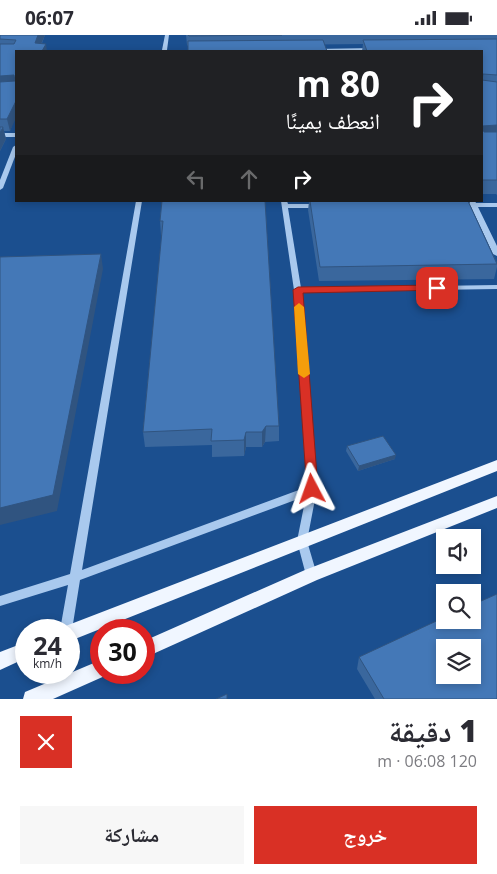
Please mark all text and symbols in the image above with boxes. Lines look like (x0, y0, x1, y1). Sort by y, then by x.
text: 06:07 (25, 5, 74, 31)
text: 80 m (297, 60, 380, 107)
icon: right (398, 70, 463, 135)
text: انعطف يمينًا (286, 105, 380, 135)
icon: left (182, 165, 210, 193)
icon: ahead (235, 165, 263, 193)
icon: right (288, 165, 316, 193)
pin (416, 267, 458, 309)
icon: arrive (423, 274, 451, 302)
position arrow (285, 462, 337, 514)
map controls (436, 529, 481, 684)
button: sound (436, 529, 481, 574)
button: search (436, 584, 481, 629)
speed limit sign: 30 (90, 619, 155, 684)
text: 24 (33, 628, 62, 662)
button: layers (436, 639, 481, 684)
text: km/h (33, 655, 62, 672)
text: 1 دقيقة (389, 710, 477, 751)
button: close (20, 716, 72, 768)
text: 120 m · 06:08 (377, 750, 477, 772)
button: مشاركة (20, 806, 244, 864)
button: خروج (254, 806, 477, 864)

